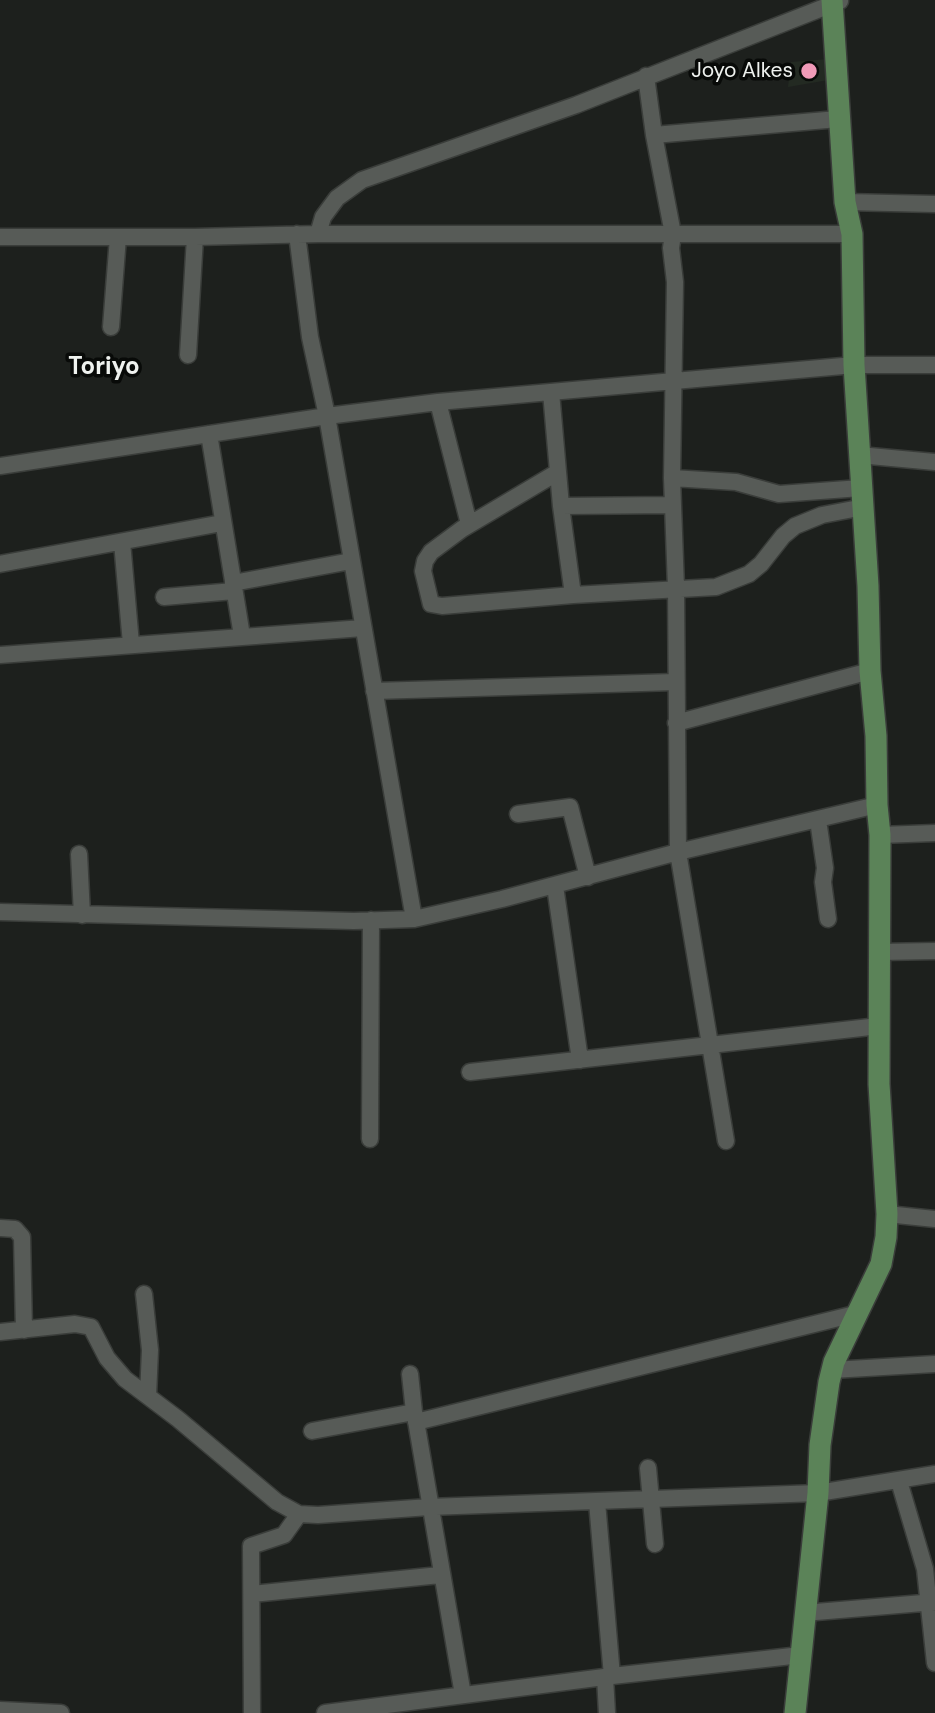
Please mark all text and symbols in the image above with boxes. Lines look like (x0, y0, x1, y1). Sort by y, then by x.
place label: Joyo Alkes (691, 58, 793, 84)
marker: Joyo Alkes (799, 61, 819, 81)
district label: Toriyo (68, 354, 140, 382)

